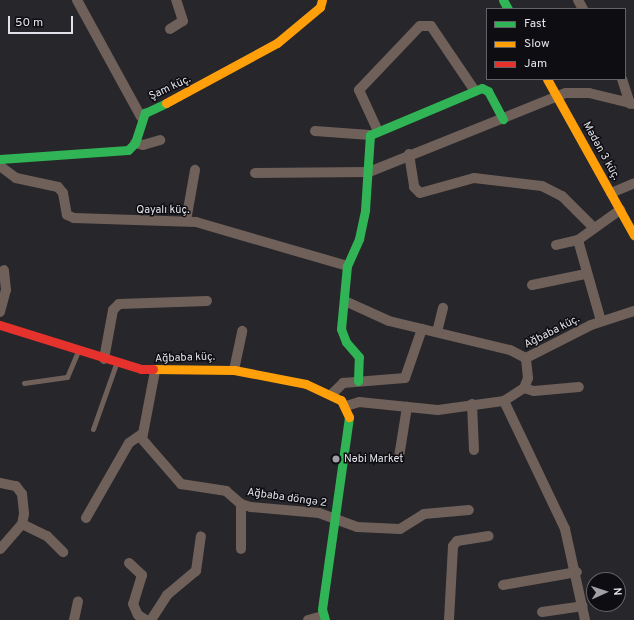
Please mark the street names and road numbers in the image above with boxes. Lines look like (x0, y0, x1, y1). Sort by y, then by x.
street label: Şam küç. (147, 73, 193, 103)
street label: Mədən 3 küç. (580, 119, 622, 183)
street label: Qayalı küç. (136, 203, 190, 217)
street label: Ağbaba küç. (522, 312, 582, 352)
street label: Ağbaba küç. (155, 350, 215, 366)
street label: Ağbaba döngə 2 (246, 486, 328, 510)

